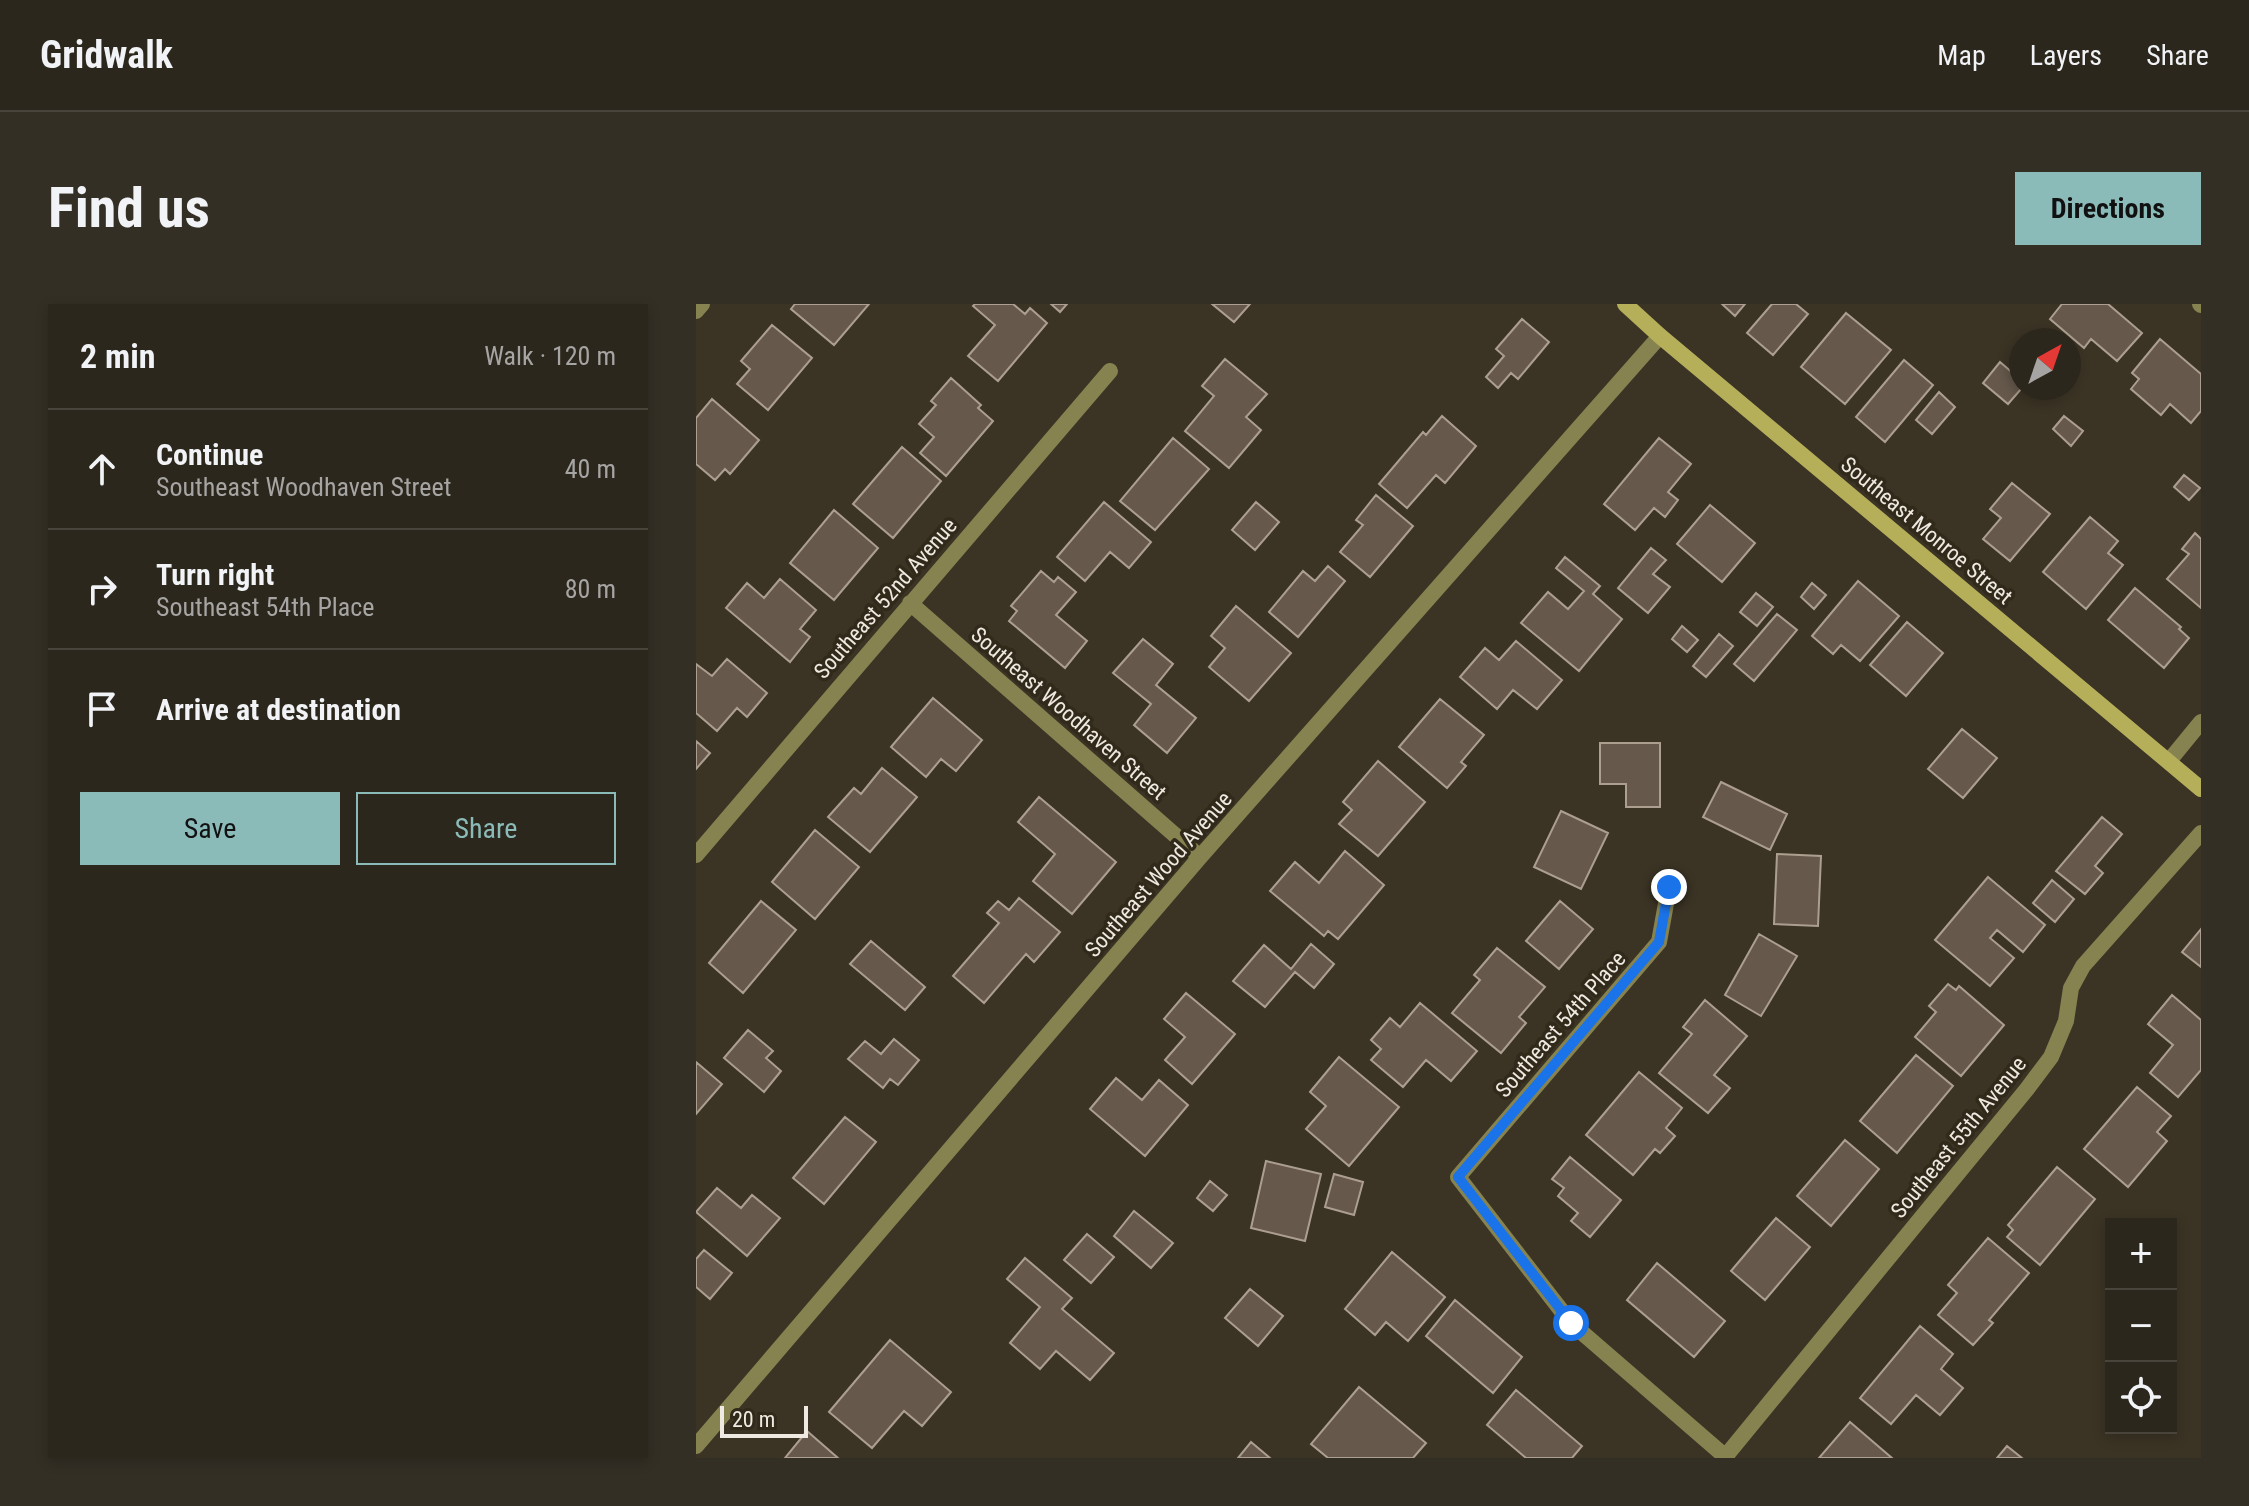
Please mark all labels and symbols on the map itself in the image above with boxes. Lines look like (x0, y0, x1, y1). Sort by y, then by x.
north arrow (2009, 328, 2081, 400)
street label: Southeast Monroe Street (1836, 452, 2017, 609)
street label: Southeast 52nd Avenue (809, 513, 962, 684)
street label: Southeast Woodhaven Street (966, 622, 1171, 805)
street label: Southeast Wood Avenue (1080, 787, 1237, 962)
route end (1651, 869, 1687, 905)
street label: Southeast 54th Place (1490, 946, 1630, 1102)
street label: Southeast 55th Avenue (1886, 1052, 2031, 1223)
route start (1553, 1305, 1589, 1341)
scale bar (720, 1402, 808, 1438)

